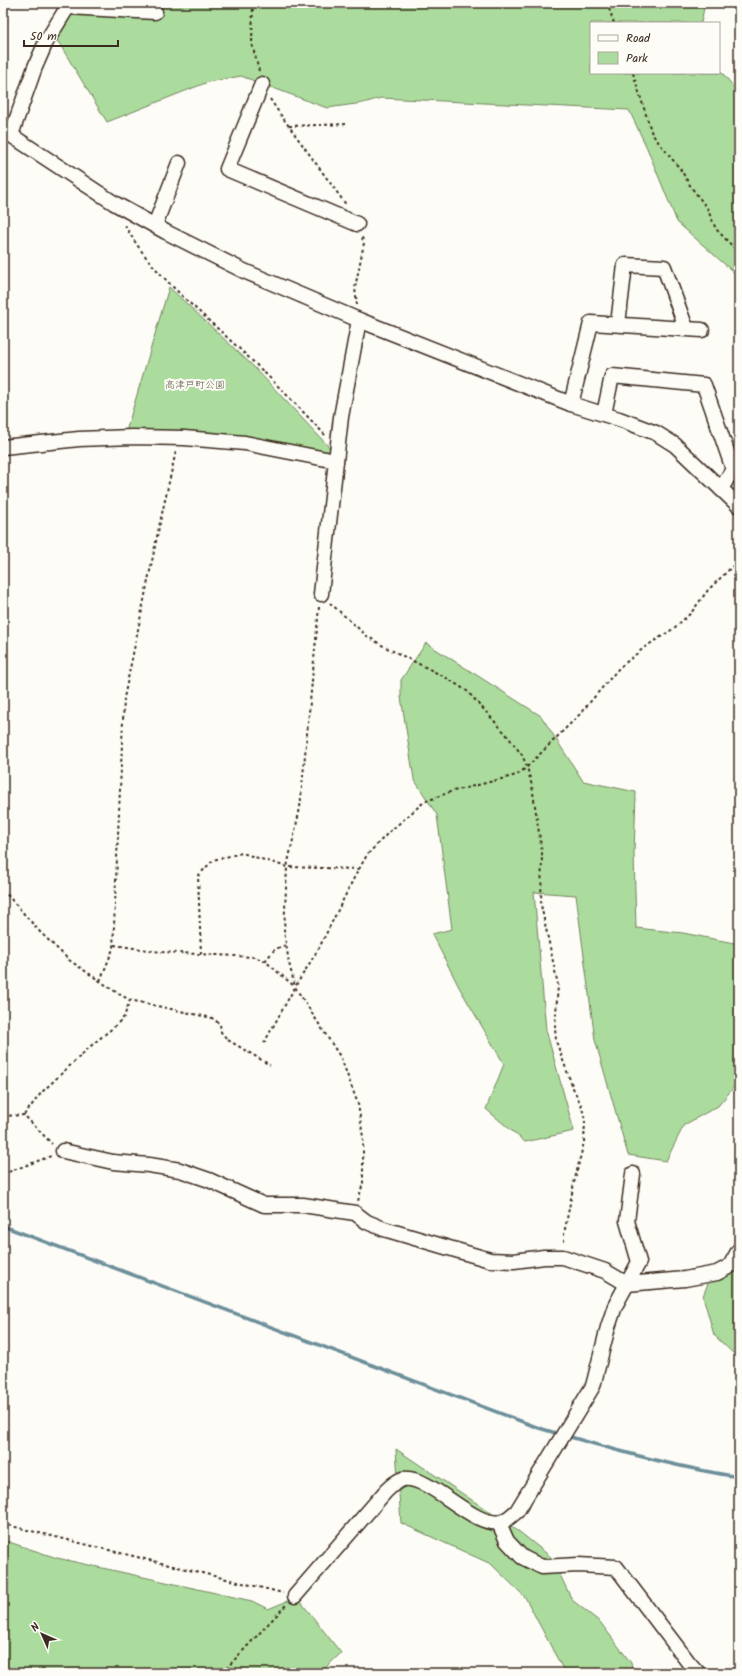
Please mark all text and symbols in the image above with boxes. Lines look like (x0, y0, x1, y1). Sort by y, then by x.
scale bar (24, 22, 118, 48)
legend (590, 22, 720, 74)
text: 50 m (30, 27, 57, 46)
text: Road (626, 29, 651, 48)
text: Park (626, 49, 648, 68)
park label: 高津戸町公園 (165, 377, 225, 393)
north arrow (22, 1614, 62, 1654)
text: N (27, 1619, 44, 1636)

